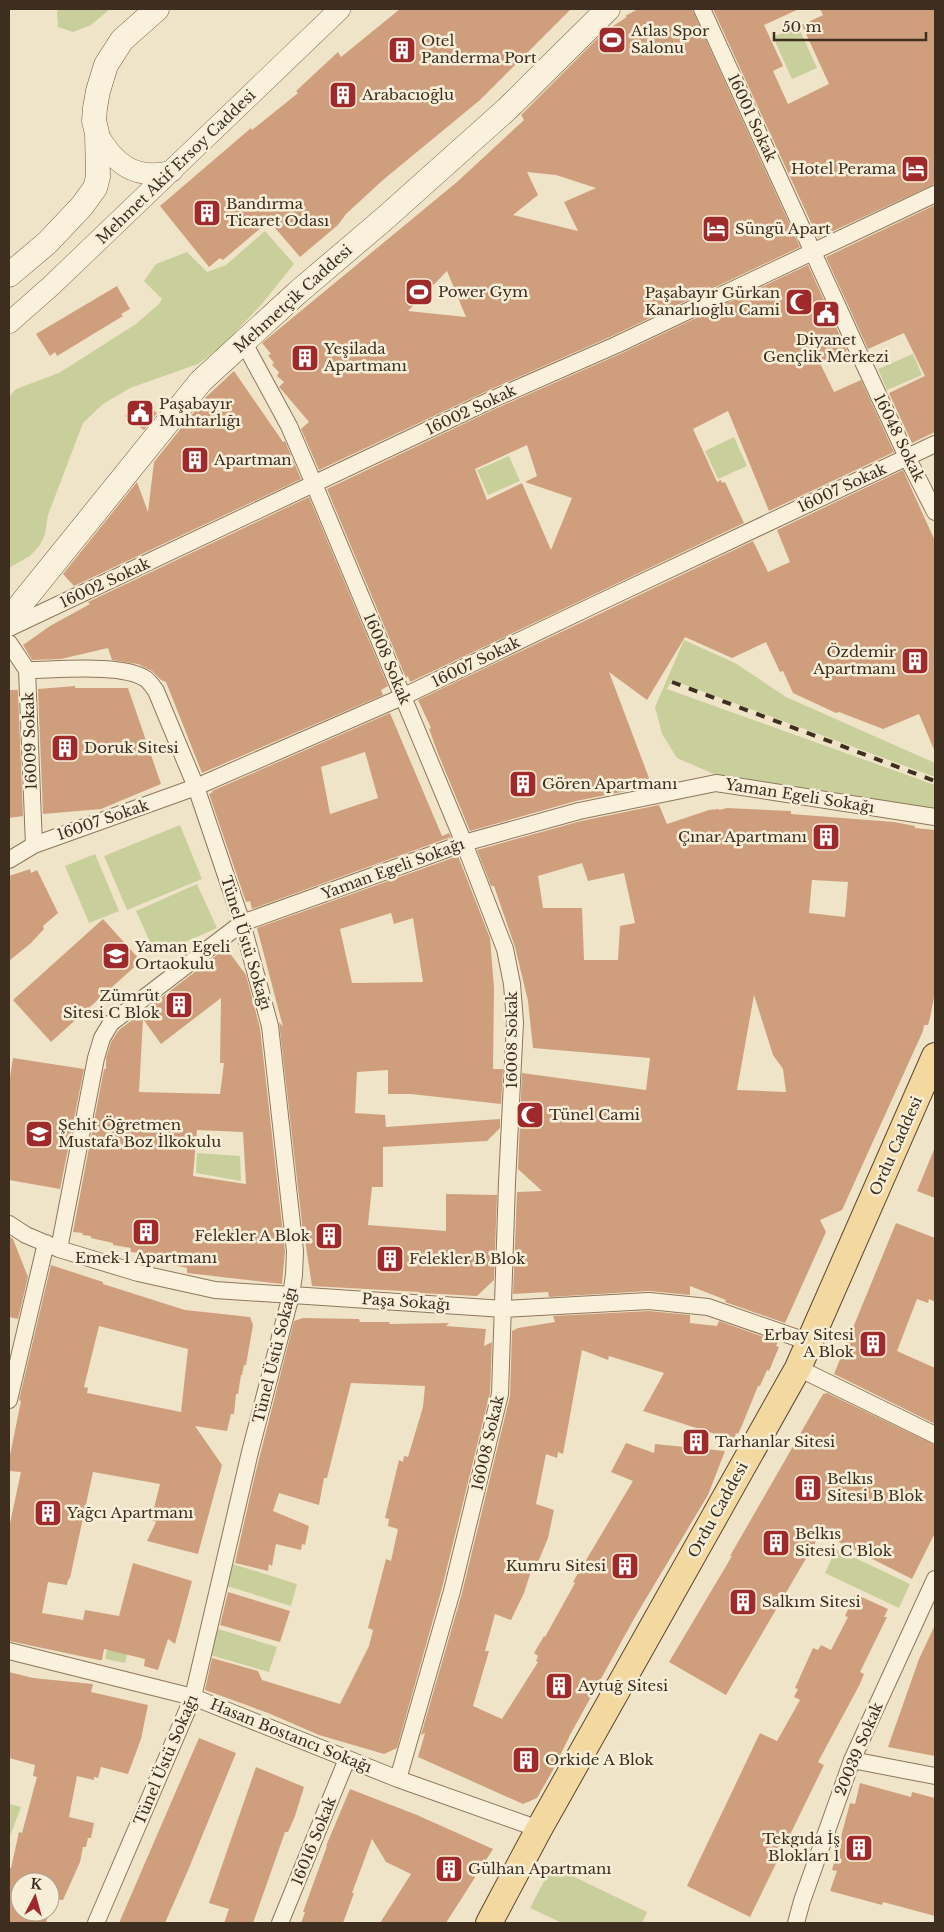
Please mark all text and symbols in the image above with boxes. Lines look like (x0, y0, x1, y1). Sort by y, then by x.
scale bar (774, 10, 926, 42)
text: 50 m (782, 17, 822, 36)
place label: Atlas Spor Salonu (630, 21, 710, 57)
sports icon: Atlas Spor Salonu (597, 25, 627, 55)
place label: Otel Panderma Port (421, 31, 537, 67)
building icon: Otel Panderma Port (387, 35, 417, 65)
street label: 16001 Sokak (724, 71, 781, 166)
building icon: Arabacıoğlu (328, 80, 358, 110)
street label: Mehmet Akif Ersoy Caddesi (92, 85, 259, 248)
place label: Arabacıoğlu (361, 85, 454, 104)
hotel icon: Hotel Perama (900, 154, 930, 184)
place label: Hotel Perama (791, 159, 897, 178)
place label: Bandırma Ticaret Odası (226, 194, 329, 230)
building icon: Bandırma Ticaret Odası (192, 198, 222, 228)
hotel icon: Süngü Apart (701, 214, 731, 244)
place label: Süngü Apart (735, 219, 831, 238)
street label: Mehmetçik Caddesi (230, 240, 356, 357)
sports icon: Power Gym (404, 277, 434, 307)
place label: Power Gym (438, 282, 528, 301)
place label: Paşabayır Gürkan Kanarlıoğlu Cami (645, 283, 780, 319)
mosque icon: Paşabayır Gürkan Kanarlıoğlu Cami (784, 287, 814, 317)
public building icon: Diyanet Gençlik Merkezi (811, 299, 841, 329)
place label: Diyanet Gençlik Merkezi (763, 330, 889, 366)
place label: Yeşilada Apartmanı (323, 339, 407, 375)
building icon: Yeşilada Apartmanı (290, 343, 320, 373)
street label: 16002 Sokak (423, 380, 520, 439)
street label: 16048 Sokak (870, 391, 929, 486)
place label: Paşabayır Muhtarlığı (159, 394, 241, 430)
public building icon: Paşabayır Muhtarlığı (125, 398, 155, 428)
building icon: Apartman (180, 445, 210, 475)
place label: Apartman (213, 450, 292, 469)
street label: 16007 Sokak (794, 458, 890, 516)
street label: 16002 Sokak (57, 553, 154, 612)
street label: 16008 Sokak (360, 610, 416, 708)
street label: 16007 Sokak (429, 632, 524, 691)
place label: Özdemir Apartmanı (812, 642, 897, 678)
building icon: Özdemir Apartmanı (900, 646, 930, 676)
street label: 16009 Sokak (18, 691, 41, 790)
building icon: Doruk Sitesi (50, 733, 80, 763)
place label: Doruk Sitesi (84, 738, 179, 757)
building icon: Gören Apartmanı (508, 769, 538, 799)
place label: Gören Apartmanı (542, 774, 677, 793)
street label: Yaman Egeli Sokağı (723, 774, 876, 817)
street label: 16007 Sokak (54, 795, 152, 844)
building icon: Çınar Apartmanı (811, 822, 841, 852)
place label: Çınar Apartmanı (678, 827, 807, 846)
street label: Yaman Egeli Sokağı (318, 834, 467, 904)
street label: Tünel Üstü Sokağı (217, 873, 276, 1012)
place label: Yaman Egeli Ortaokulu (134, 937, 230, 973)
school or university icon: Yaman Egeli Ortaokulu (101, 941, 131, 971)
place label: Zümrüt Sitesi C Blok (63, 986, 161, 1022)
building icon: Zümrüt Sitesi C Blok (164, 990, 194, 1020)
street label: 16008 Sokak (502, 991, 521, 1089)
street label: Ordu Caddesi (865, 1093, 926, 1198)
mosque icon: Tünel Cami (515, 1100, 545, 1130)
place label: Tünel Cami (549, 1105, 640, 1124)
place label: Şehit Öğretmen Mustafa Boz İlkokulu (58, 1115, 221, 1151)
school or university icon: Şehit Öğretmen Mustafa Boz İlkokulu (24, 1119, 54, 1149)
building icon: Emek 1 Apartmanı (131, 1217, 161, 1247)
building icon: Felekler A Blok (314, 1221, 344, 1251)
place label: Felekler A Blok (195, 1226, 311, 1245)
building icon: Felekler B Blok (375, 1244, 405, 1274)
place label: Emek 1 Apartmanı (75, 1248, 217, 1267)
place label: Felekler B Blok (409, 1249, 526, 1268)
street label: Tünel Üstü Sokağı (248, 1285, 301, 1425)
street label: Paşa Sokağı (361, 1289, 451, 1314)
place label: Erbay Sitesi A Blok (764, 1325, 855, 1361)
building icon: Erbay Sitesi A Blok (858, 1329, 888, 1359)
street label: 16008 Sokak (467, 1393, 508, 1492)
building icon: Tarhanlar Sitesi (681, 1427, 711, 1457)
place label: Tarhanlar Sitesi (715, 1432, 835, 1451)
street label: Ordu Caddesi (683, 1458, 752, 1561)
place label: Belkıs Sitesi B Blok (827, 1469, 924, 1505)
building icon: Belkıs Sitesi B Blok (793, 1473, 823, 1503)
building icon: Yağcı Apartmanı (33, 1498, 63, 1528)
place label: Yağcı Apartmanı (66, 1503, 193, 1522)
place label: Belkıs Sitesi C Blok (795, 1524, 893, 1560)
building icon: Belkıs Sitesi C Blok (761, 1528, 791, 1558)
building icon: Kumru Sitesi (610, 1551, 640, 1581)
place label: Kumru Sitesi (506, 1556, 606, 1575)
building icon: Salkım Sitesi (728, 1587, 758, 1617)
place label: Salkım Sitesi (762, 1592, 861, 1611)
building icon: Aytuğ Sitesi (544, 1671, 574, 1701)
place label: Aytuğ Sitesi (577, 1676, 668, 1695)
street label: Tünel Üstü Sokağı (130, 1692, 202, 1828)
street label: Hasan Bostancı Sokağı (207, 1694, 375, 1777)
street label: 20039 Sokak (830, 1698, 887, 1799)
building icon: Orkide A Blok (511, 1745, 541, 1775)
place label: Orkide A Blok (545, 1750, 655, 1769)
street label: 16016 Sokak (287, 1793, 340, 1888)
place label: Tekgıda İş Blokları 1 (762, 1829, 840, 1865)
building icon: Tekgıda İş Blokları 1 (844, 1833, 874, 1863)
building icon: Gülhan Apartmanı (434, 1854, 464, 1884)
place label: Gülhan Apartmanı (468, 1859, 611, 1878)
north arrow (10, 1872, 60, 1922)
text: K (30, 1875, 44, 1894)

